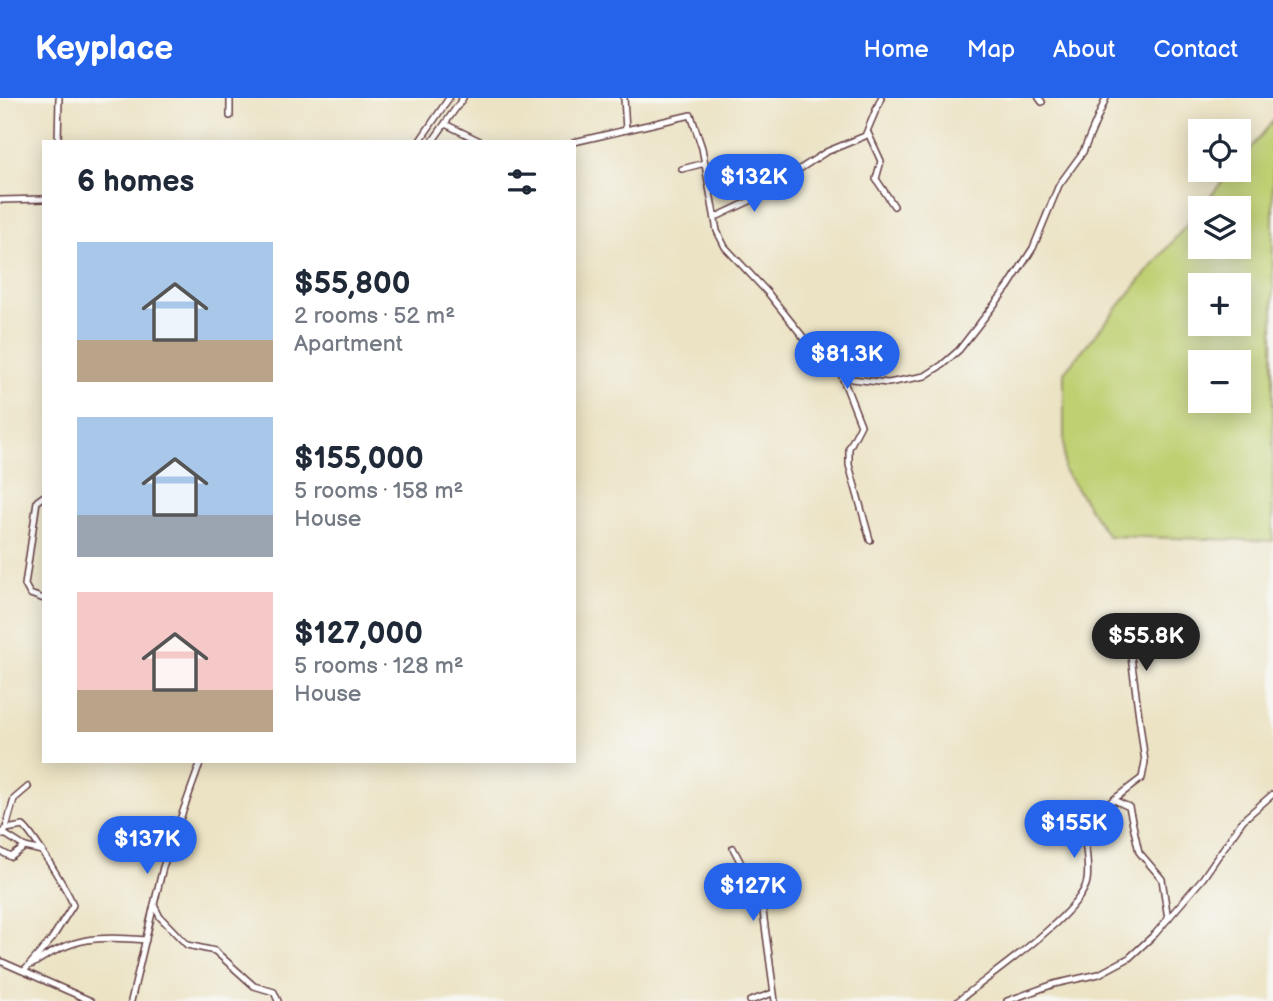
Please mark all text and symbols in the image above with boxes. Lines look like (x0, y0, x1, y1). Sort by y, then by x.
text: Keyplace (35, 29, 173, 69)
text: Home (864, 35, 929, 64)
text: Map (967, 35, 1015, 64)
text: About (1053, 35, 1115, 64)
text: Contact (1153, 35, 1238, 64)
map controls (1188, 119, 1251, 413)
button: locate (1188, 119, 1251, 182)
pin: $132K (705, 155, 803, 214)
icon: filters (503, 163, 541, 201)
text: $132K (720, 163, 788, 191)
text: 6 homes (77, 164, 194, 200)
button: layers (1188, 196, 1251, 259)
text: $55,800 (294, 266, 410, 302)
icon: home (133, 270, 217, 354)
button: + (1188, 273, 1251, 336)
text: 2 rooms · 52 m² (294, 302, 455, 330)
text: Apartment (294, 330, 403, 358)
pin: $81.3K (790, 331, 904, 391)
text: $81.3K (811, 340, 883, 368)
button: − (1188, 350, 1251, 413)
text: $155,000 (294, 441, 424, 477)
icon: home (133, 445, 217, 529)
text: 5 rooms · 158 m² (294, 477, 463, 505)
text: House (294, 505, 361, 533)
pin: $55.8K (1089, 614, 1203, 673)
text: $127,000 (294, 616, 423, 652)
icon: home (133, 620, 217, 704)
text: $55.8K (1108, 622, 1184, 650)
text: 5 rooms · 128 m² (294, 652, 464, 680)
text: House (294, 680, 361, 708)
pin: $155K (1025, 800, 1123, 860)
text: $155K (1040, 809, 1108, 837)
pin: $137K (98, 816, 196, 876)
text: $137K (114, 825, 180, 853)
pin: $127K (704, 864, 802, 923)
text: $127K (720, 872, 786, 900)

